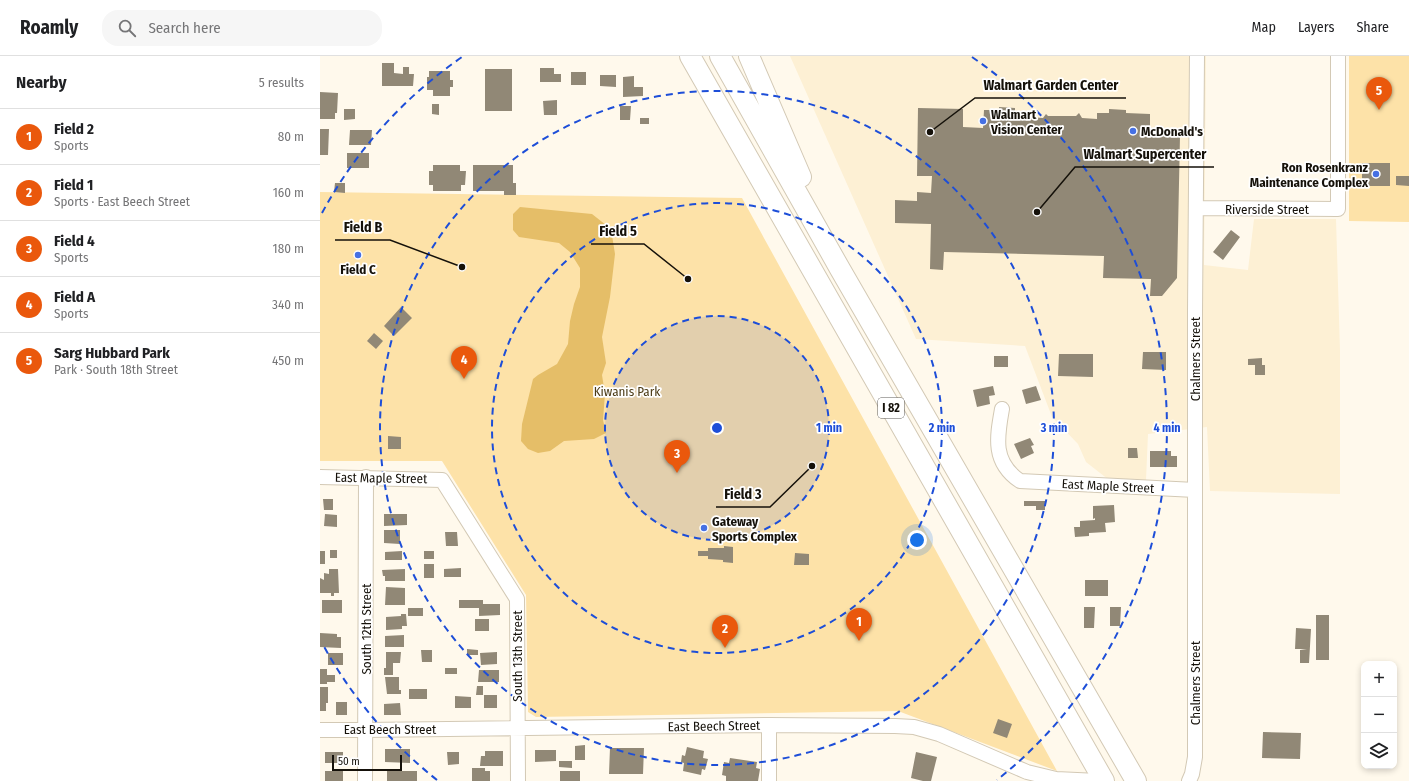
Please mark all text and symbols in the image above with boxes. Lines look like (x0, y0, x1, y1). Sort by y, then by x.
search box (102, 10, 382, 46)
text: Roamly (20, 16, 78, 39)
icon: search (116, 17, 138, 39)
text: Search here (148, 19, 221, 37)
text: Map (1252, 19, 1276, 36)
text: Layers (1298, 19, 1334, 36)
text: Share (1356, 19, 1389, 36)
text: Nearby (16, 72, 67, 93)
callout: Walmart Garden Center (975, 72, 1126, 98)
text: 5 results (259, 75, 304, 90)
text: Walmart Garden Center (984, 77, 1119, 94)
pin: 5 (1366, 77, 1392, 110)
place label: Walmart Vision Center (990, 107, 1063, 137)
marker: Walmart Vision Center (978, 116, 988, 126)
text: Field 2 (54, 120, 94, 138)
place label: McDonald's (1141, 124, 1203, 139)
marker: McDonald's (1128, 126, 1138, 136)
text: 1 (26, 129, 32, 144)
text: 80 m (278, 129, 304, 144)
text: Sports (54, 138, 89, 153)
callout: Walmart Supercenter (1075, 141, 1214, 167)
text: Walmart Supercenter (1084, 146, 1207, 163)
place label: Ron Rosenkranz Maintenance Complex (1250, 160, 1369, 190)
marker: Ron Rosenkranz Maintenance Complex (1371, 169, 1381, 179)
text: Field 1 (54, 176, 93, 194)
text: 2 (26, 185, 32, 200)
text: 160 m (273, 185, 304, 200)
text: Sports · East Beech Street (54, 194, 190, 209)
street label: Riverside Street (1225, 202, 1310, 217)
callout: Field B (335, 214, 390, 240)
callout: Field 5 (591, 218, 644, 244)
text: Field B (344, 219, 383, 236)
text: Field 5 (599, 223, 637, 240)
text: Field 4 (54, 232, 95, 250)
text: 3 (26, 241, 32, 256)
text: 180 m (273, 241, 304, 256)
text: Sports (54, 250, 89, 265)
marker: Field C (353, 250, 363, 260)
place label: Field C (340, 262, 376, 277)
text: Field A (54, 288, 95, 306)
text: 4 (26, 297, 32, 312)
text: 340 m (272, 297, 304, 312)
text: Sports (54, 306, 89, 321)
street label: Chalmers Street (1188, 316, 1203, 401)
text: Sarg Hubbard Park (54, 344, 170, 362)
pin: 4 (451, 346, 477, 379)
text: 5 (26, 353, 32, 368)
text: 450 m (272, 353, 304, 368)
text: Park · South 18th Street (54, 362, 178, 377)
park label: Kiwanis Park (594, 384, 661, 399)
road number: I 82 (878, 398, 904, 418)
centre of rings (710, 421, 724, 435)
text: 1 min (816, 421, 842, 435)
text: 2 min (928, 421, 955, 435)
text: 3 min (1040, 421, 1067, 435)
text: 4 min (1153, 421, 1181, 435)
pin: 3 (664, 440, 690, 473)
street label: East Maple Street (335, 470, 428, 486)
street label: East Maple Street (1061, 476, 1155, 496)
callout: Field 3 (716, 481, 770, 507)
text: Field 3 (724, 486, 762, 503)
place label: Gateway Sports Complex (712, 514, 798, 544)
marker: Gateway Sports Complex (699, 523, 709, 533)
your location (907, 530, 927, 550)
street label: South 12th Street (359, 583, 374, 675)
pin: 1 (846, 608, 872, 641)
street label: South 13th Street (510, 610, 525, 702)
pin: 2 (712, 615, 738, 648)
street label: Chalmers Street (1188, 640, 1203, 725)
map controls (1361, 661, 1397, 769)
button: + (1361, 661, 1397, 697)
button: − (1361, 697, 1397, 733)
street label: East Beech Street (668, 718, 761, 734)
street label: East Beech Street (344, 722, 437, 737)
button: layers (1361, 733, 1397, 769)
scale bar (332, 753, 402, 772)
text: 50 m (338, 755, 360, 768)

